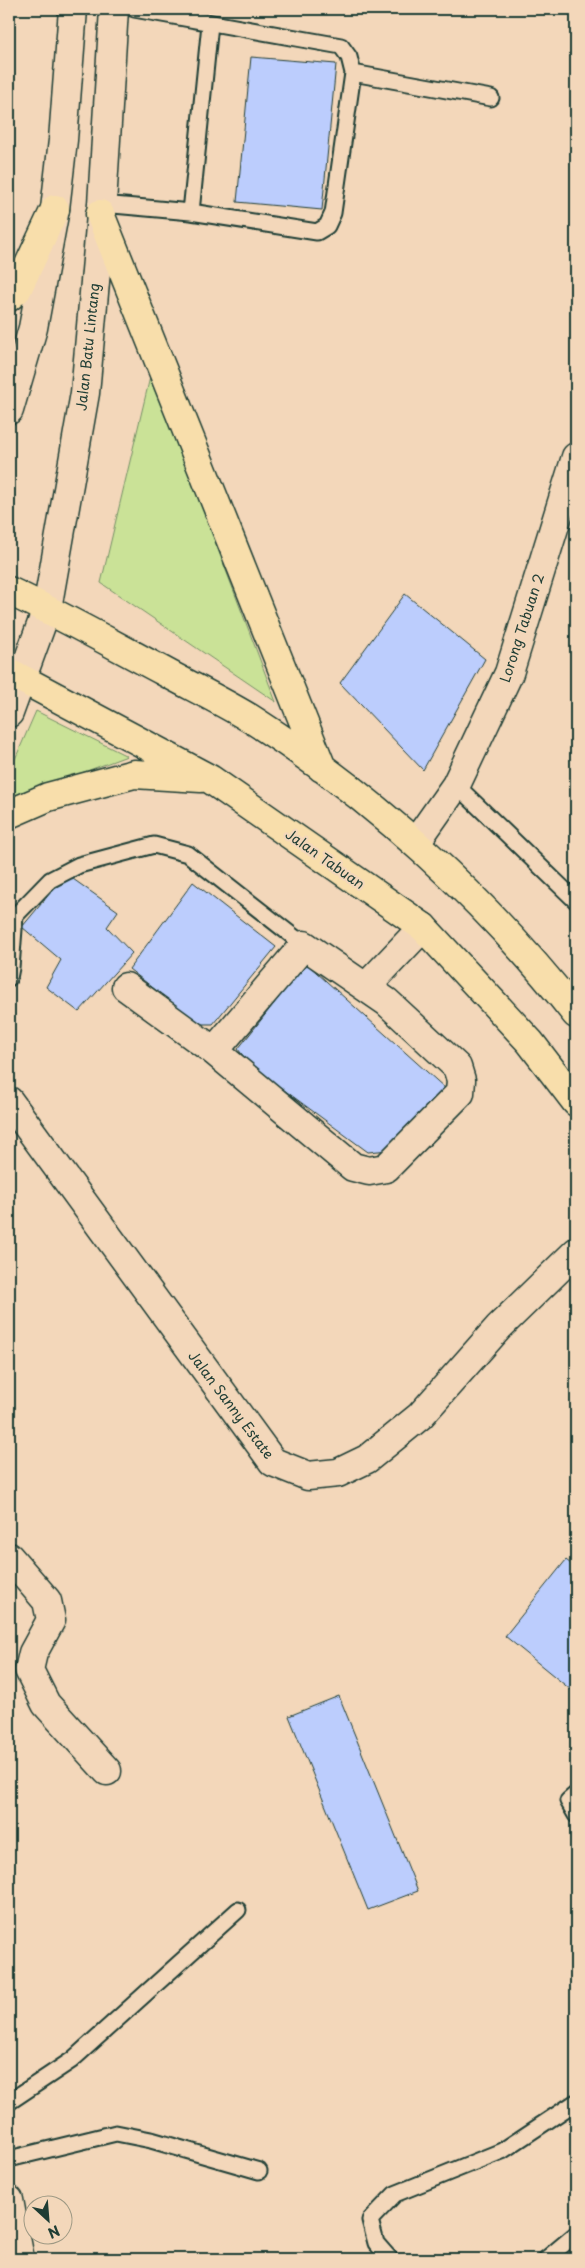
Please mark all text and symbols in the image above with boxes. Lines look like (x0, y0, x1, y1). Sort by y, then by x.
street label: Jalan Batu Lintang (70, 282, 105, 412)
street label: Lorong Tabuan 2 (494, 571, 549, 685)
street label: Jalan Tabuan (281, 823, 369, 894)
street label: Jalan Sanny Estate (184, 1346, 279, 1463)
north arrow (22, 2196, 72, 2246)
text: N (44, 2220, 64, 2244)

